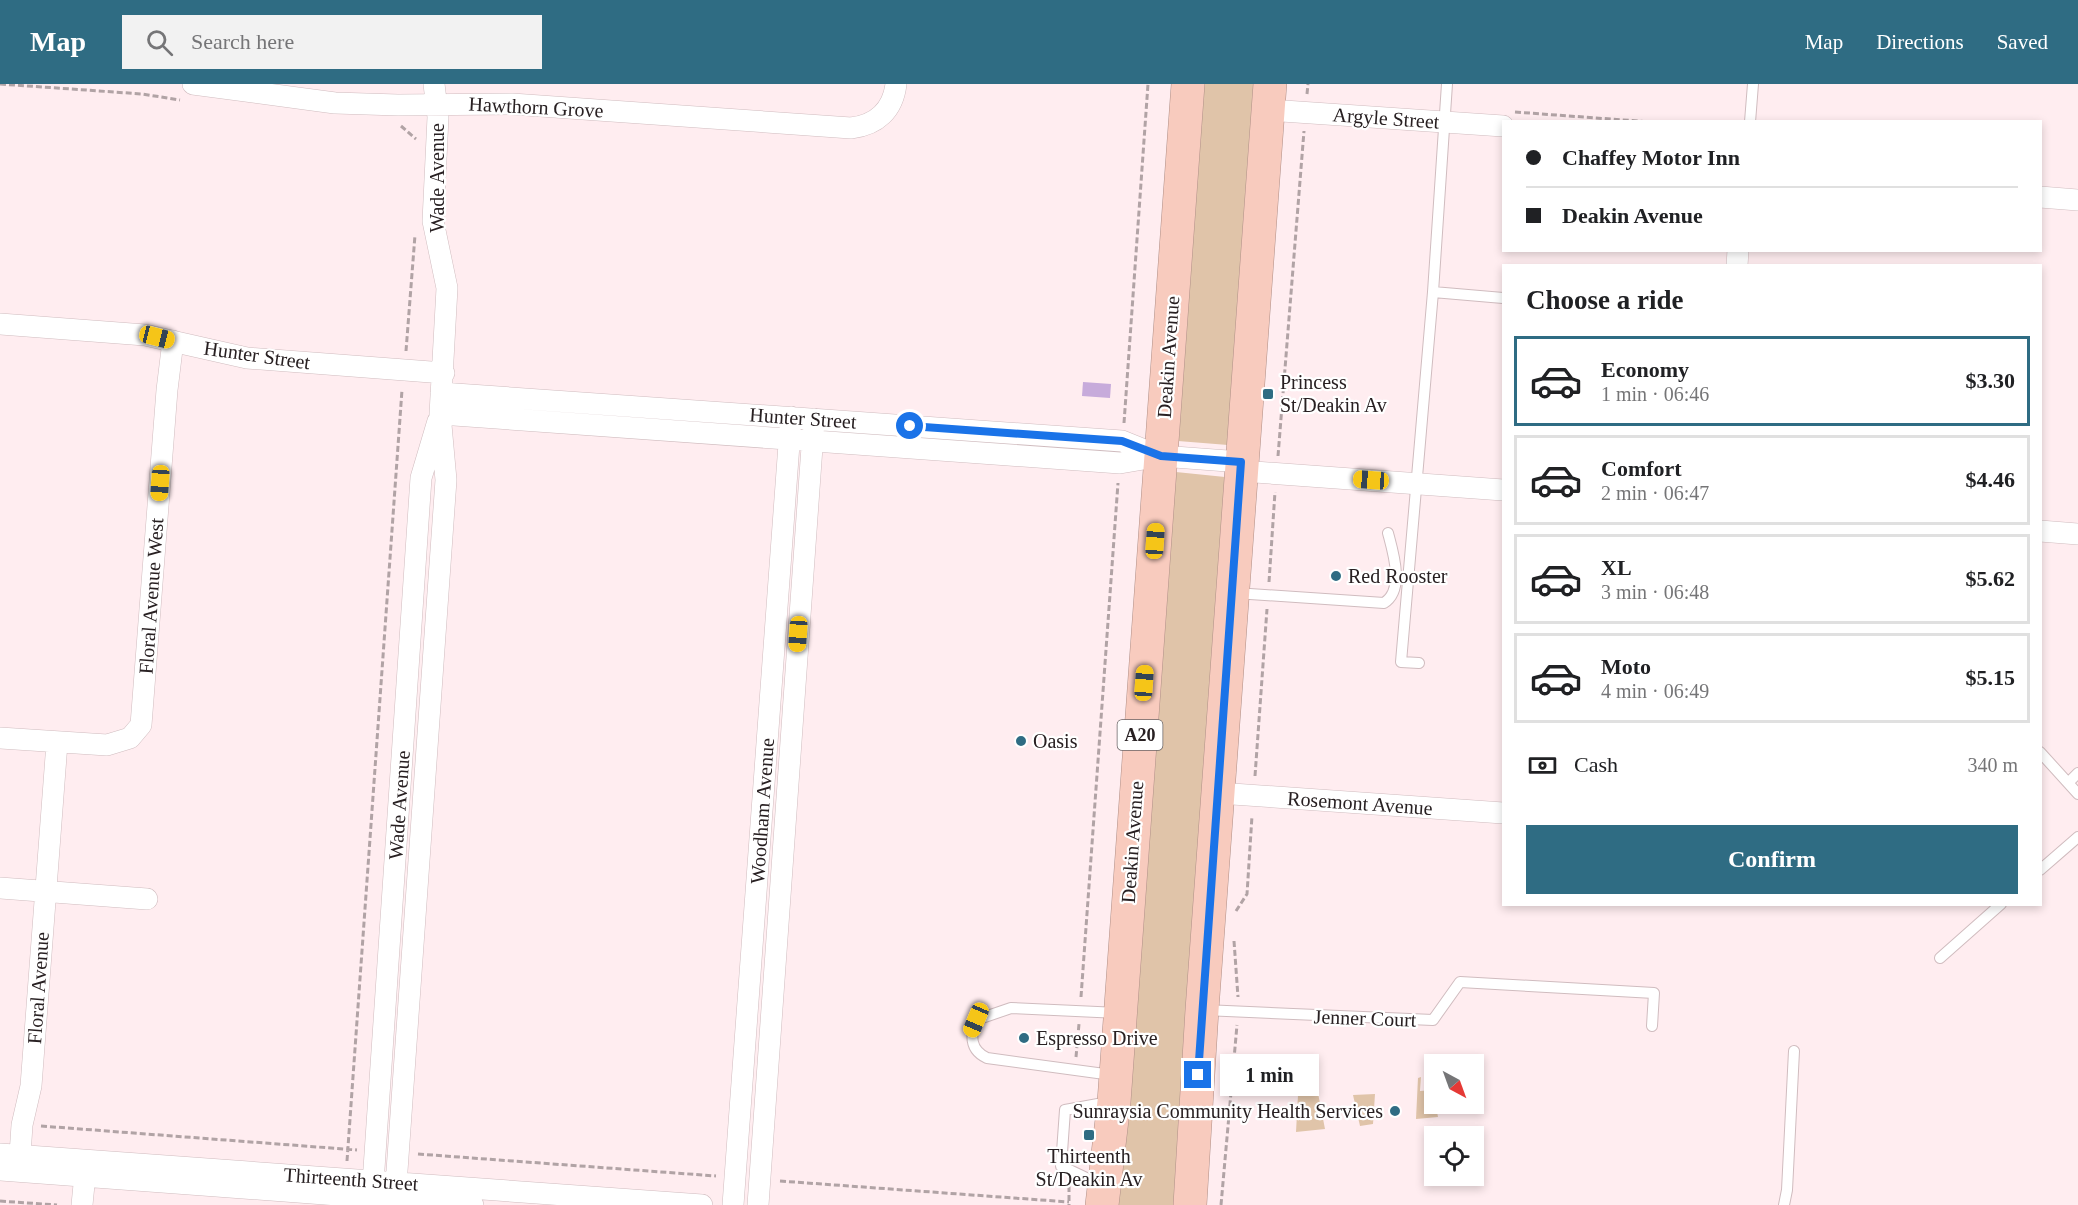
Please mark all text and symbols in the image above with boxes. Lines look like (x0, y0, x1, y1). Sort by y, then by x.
search box (122, 15, 542, 69)
text: Map (30, 26, 86, 57)
icon: search (143, 26, 176, 59)
text: Search here (191, 29, 294, 54)
text: Map (1805, 30, 1843, 54)
text: Directions (1876, 30, 1964, 54)
text: Saved (1997, 30, 2048, 54)
street label: Hawthorn Grove (468, 92, 604, 122)
street label: Argyle Street (1332, 103, 1440, 134)
street label: Wade Avenue (426, 123, 448, 233)
text: Chaffey Motor Inn (1562, 145, 1740, 170)
text: Deakin Avenue (1562, 203, 1703, 228)
text: Choose a ride (1526, 285, 1684, 315)
street label: Deakin Avenue (1153, 295, 1183, 419)
car (137, 324, 177, 350)
street label: Hunter Street (202, 337, 312, 373)
icon: car (1529, 354, 1583, 408)
text: Economy (1601, 357, 1689, 382)
text: $3.30 (1966, 368, 2015, 393)
place label: Princess St/Deakin Av (1280, 371, 1387, 416)
text: 1 min · 06:46 (1601, 383, 1709, 405)
marker: Princess St/Deakin Av (1261, 387, 1275, 401)
street label: Hunter Street (749, 403, 858, 433)
route start (896, 412, 923, 439)
icon: car (1529, 453, 1583, 507)
text: Comfort (1601, 456, 1682, 481)
car (150, 464, 170, 502)
text: $4.46 (1966, 467, 2015, 492)
car (1352, 470, 1390, 490)
text: 2 min · 06:47 (1601, 482, 1709, 504)
street label: Floral Avenue West (135, 517, 167, 675)
car (1145, 522, 1165, 560)
icon: car (1529, 552, 1583, 606)
text: XL (1601, 555, 1632, 580)
place label: Red Rooster (1348, 565, 1448, 587)
text: $5.62 (1966, 566, 2015, 591)
marker: Red Rooster (1329, 569, 1343, 583)
text: 3 min · 06:48 (1601, 581, 1709, 603)
car (788, 615, 808, 653)
icon: car (1529, 651, 1583, 705)
text: Moto (1601, 654, 1651, 679)
car (1134, 664, 1154, 702)
text: $5.15 (1966, 665, 2015, 690)
text: 4 min · 06:49 (1601, 680, 1709, 702)
road number: A20 (1118, 720, 1162, 750)
place label: Oasis (1033, 730, 1078, 752)
marker: Oasis (1014, 734, 1028, 748)
street label: Woodham Avenue (746, 737, 778, 885)
street label: Wade Avenue (384, 749, 414, 860)
icon: cash (1526, 749, 1559, 782)
text: Cash (1574, 752, 1618, 777)
text: 340 m (1967, 754, 2018, 776)
street label: Deakin Avenue (1117, 780, 1147, 904)
street label: Rosemont Avenue (1287, 787, 1434, 819)
button: Confirm (1526, 825, 2018, 894)
street label: Floral Avenue (23, 931, 53, 1045)
car (961, 1000, 991, 1040)
street label: Jenner Court (1313, 1005, 1417, 1031)
place label: Espresso Drive (1036, 1027, 1158, 1050)
marker: Espresso Drive (1017, 1031, 1031, 1045)
callout: 1 min (1219, 1054, 1318, 1096)
north arrow (1424, 1054, 1484, 1114)
map controls (1424, 1054, 1484, 1186)
route end (1184, 1061, 1211, 1088)
text: 1 min (1245, 1064, 1294, 1086)
place label: Sunraysia Community Health Services (1072, 1100, 1383, 1123)
marker: Sunraysia Community Health Services (1388, 1104, 1402, 1118)
button: locate (1424, 1126, 1484, 1186)
marker: Thirteenth St/Deakin Av (1082, 1128, 1096, 1142)
place label: Thirteenth St/Deakin Av (1036, 1145, 1142, 1190)
street label: Thirteenth Street (283, 1163, 420, 1195)

